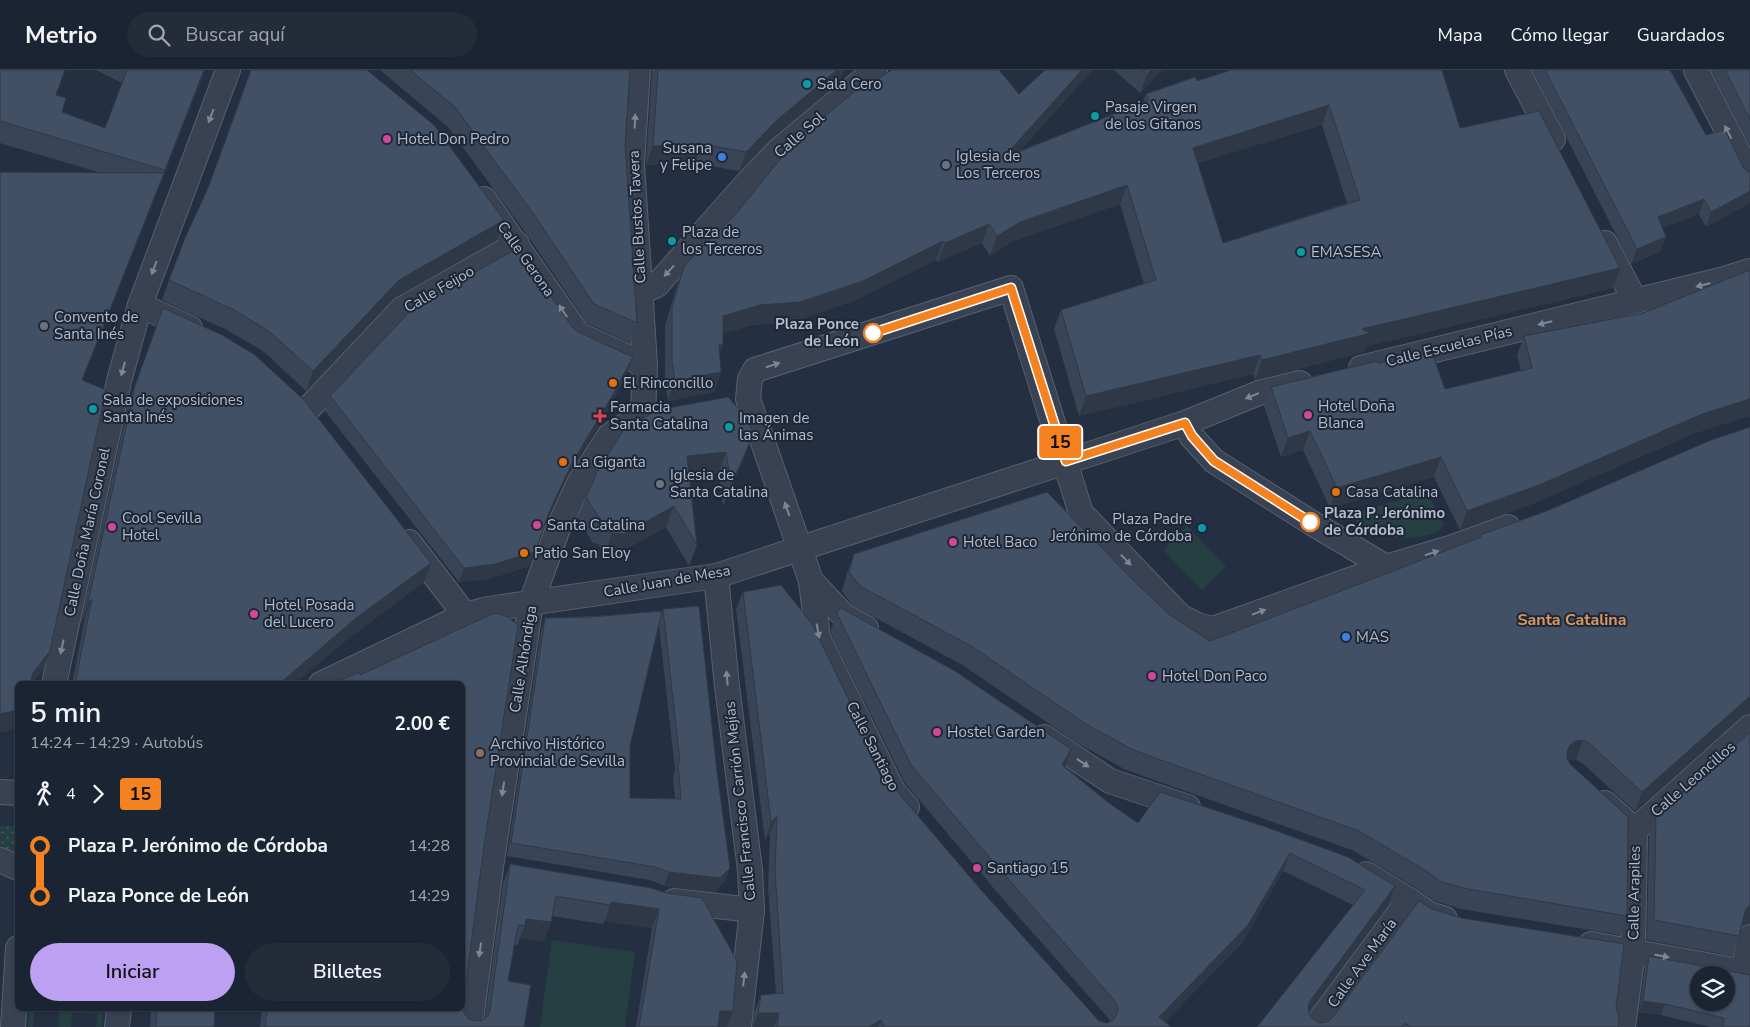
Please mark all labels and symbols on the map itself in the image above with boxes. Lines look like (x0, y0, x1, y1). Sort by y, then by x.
place label: Sala Cero (817, 74, 882, 94)
marker: Sala Cero (801, 78, 813, 90)
place label: Pasaje Virgen de los Gitanos (1105, 97, 1201, 134)
street label: Calle Sol (770, 107, 829, 162)
one-way arrow (207, 108, 214, 123)
marker: Pasaje Virgen de los Gitanos (1089, 110, 1101, 122)
one-way arrow (631, 113, 639, 129)
one-way arrow (1724, 124, 1732, 139)
place label: Hotel Don Pedro (397, 129, 509, 149)
marker: Hotel Don Pedro (381, 133, 393, 145)
place label: Susana y Felipe (660, 138, 712, 175)
place label: Iglesia de Los Terceros (956, 146, 1040, 183)
street label: Calle Bustos Tavera (624, 150, 650, 284)
marker: Susana y Felipe (716, 151, 728, 163)
marker: Iglesia de Los Terceros (940, 159, 952, 171)
street label: Calle Gerona (493, 217, 559, 301)
place label: Plaza de los Terceros (682, 222, 763, 259)
marker: Plaza de los Terceros (666, 235, 678, 247)
place label: EMASESA (1311, 242, 1381, 262)
marker: EMASESA (1295, 246, 1307, 258)
one-way arrow (150, 261, 158, 276)
street label: Calle Feijoo (400, 261, 478, 317)
one-way arrow (664, 265, 675, 278)
one-way arrow (1696, 281, 1711, 289)
one-way arrow (558, 304, 567, 318)
place label: Convento de Santa Inés (54, 307, 139, 344)
place label: Plaza Ponce de León (775, 314, 859, 351)
one-way arrow (1538, 319, 1553, 327)
marker: Convento de Santa Inés (38, 320, 50, 332)
street label: Calle Escuelas Pías (1384, 321, 1514, 371)
marker: Plaza Ponce de León (863, 323, 883, 343)
one-way arrow (765, 360, 780, 368)
one-way arrow (118, 361, 126, 376)
place label: El Rinconcillo (623, 373, 713, 393)
marker: El Rinconcillo (607, 377, 619, 389)
place label: Sala de exposiciones Santa Inés (103, 390, 243, 427)
one-way arrow (1245, 392, 1259, 400)
place label: Hotel Doña Blanca (1318, 396, 1395, 433)
place label: Farmacia Santa Catalina (610, 397, 708, 434)
marker: Sala de exposiciones Santa Inés (87, 403, 99, 415)
place label: Imagen de las Ánimas (739, 408, 813, 445)
marker: Hotel Doña Blanca (1302, 409, 1314, 421)
marker: Farmacia Santa Catalina (594, 410, 606, 422)
marker: Imagen de las Ánimas (723, 421, 735, 433)
line badge: 15 (1038, 426, 1082, 458)
street label: Calle Doña María Coronel (59, 445, 115, 618)
place label: La Giganta (573, 452, 646, 472)
marker: La Giganta (557, 456, 569, 468)
place label: Iglesia de Santa Catalina (670, 465, 768, 502)
marker: Iglesia de Santa Catalina (654, 478, 666, 490)
place label: Casa Catalina (1346, 482, 1438, 502)
marker: Casa Catalina (1330, 486, 1342, 498)
one-way arrow (782, 502, 790, 517)
place label: Plaza P. Jerónimo de Córdoba (1324, 503, 1445, 540)
place label: Cool Sevilla Hotel (122, 508, 202, 545)
place label: Plaza Padre Jerónimo de Córdoba (1050, 509, 1192, 546)
marker: Plaza P. Jerónimo de Córdoba (1300, 512, 1320, 532)
place label: Santa Catalina (547, 515, 645, 535)
marker: Santa Catalina (531, 519, 543, 531)
marker: Cool Sevilla Hotel (106, 521, 118, 533)
marker: Plaza Padre Jerónimo de Córdoba (1196, 522, 1208, 534)
place label: Hotel Baco (963, 532, 1037, 552)
marker: Hotel Baco (947, 536, 959, 548)
place label: Patio San Eloy (534, 543, 631, 563)
marker: Patio San Eloy (518, 547, 530, 559)
one-way arrow (1425, 549, 1440, 557)
one-way arrow (1120, 554, 1132, 566)
street label: Calle Juan de Mesa (602, 560, 732, 602)
place label: Hotel Posada del Lucero (264, 595, 355, 632)
street label: Calle Alhóndiga (505, 604, 541, 714)
marker: Hotel Posada del Lucero (248, 608, 260, 620)
one-way arrow (1252, 608, 1267, 616)
district label: Santa Catalina (1518, 609, 1626, 631)
one-way arrow (814, 623, 822, 639)
place label: MAS (1356, 627, 1389, 647)
marker: MAS (1340, 631, 1352, 643)
one-way arrow (58, 640, 66, 655)
place label: Hotel Don Paco (1162, 666, 1267, 686)
one-way arrow (722, 670, 730, 686)
marker: Hotel Don Paco (1146, 670, 1158, 682)
street label: Calle Santiago (842, 698, 904, 794)
street label: Calle Francisco Carrión Mejías (720, 700, 760, 902)
place label: Hostel Garden (947, 722, 1045, 742)
marker: Hostel Garden (931, 726, 943, 738)
place label: Archivo Histórico Provincial de Sevilla (490, 734, 625, 771)
street label: Calle Leoncillos (1646, 737, 1740, 821)
marker: Archivo Histórico Provincial de Sevilla (474, 747, 486, 759)
one-way arrow (1076, 758, 1089, 768)
one-way arrow (499, 782, 507, 798)
street label: Calle Arapiles (1623, 846, 1645, 940)
place label: Santiago 15 (987, 858, 1068, 878)
marker: Santiago 15 (971, 862, 983, 874)
street label: Calle Ave María (1323, 914, 1401, 1012)
one-way arrow (476, 943, 484, 959)
one-way arrow (1655, 952, 1670, 960)
one-way arrow (740, 970, 748, 986)

